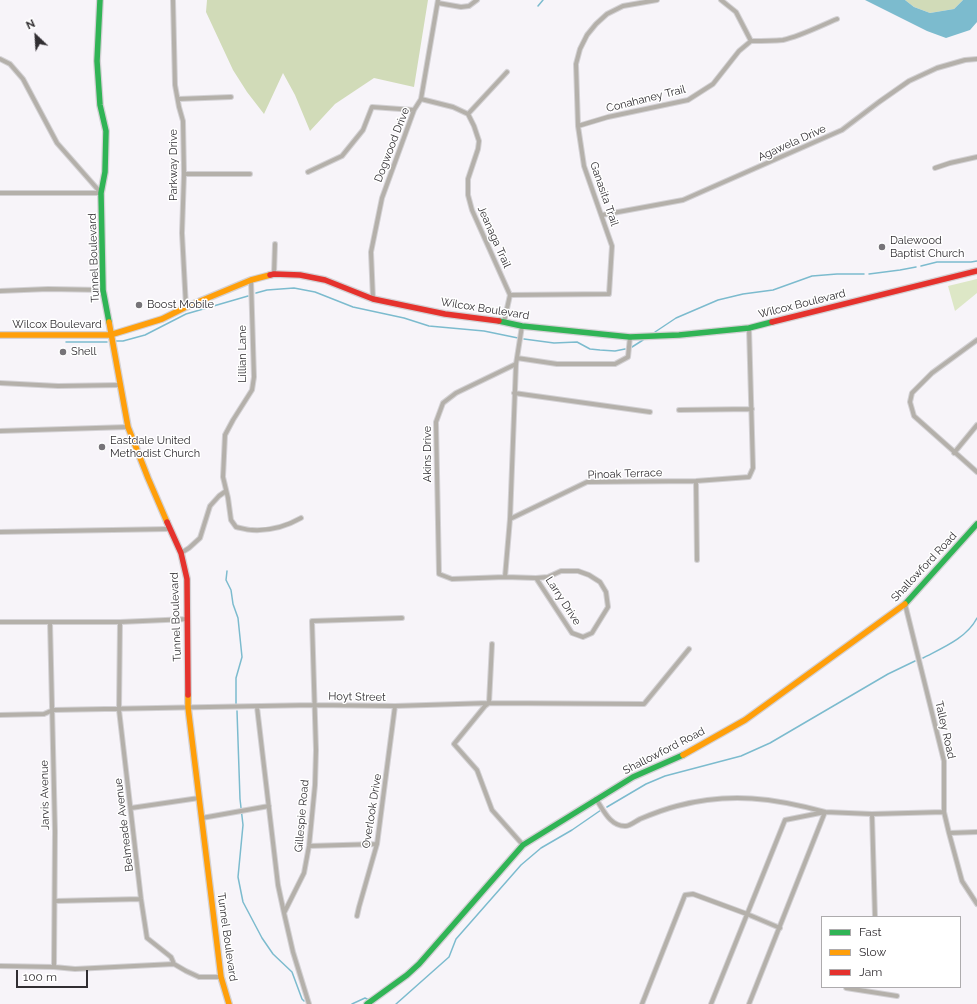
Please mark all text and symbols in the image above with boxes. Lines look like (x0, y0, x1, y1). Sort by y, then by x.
north arrow (16, 16, 56, 56)
text: N (24, 17, 37, 32)
street label: Conahaney Trail (605, 83, 687, 115)
street label: Dogwood Drive (372, 106, 412, 184)
street label: Agawela Drive (756, 122, 828, 164)
street label: Parkway Drive (167, 129, 181, 201)
street label: Ganasita Trail (587, 160, 621, 228)
street label: Jeanaga Trail (474, 204, 514, 270)
street label: Tunnel Boulevard (86, 213, 102, 303)
place label: Dalewood Baptist Church (890, 234, 965, 260)
marker: Dalewood Baptist Church (877, 242, 887, 252)
street label: Wilcox Boulevard (757, 287, 847, 321)
street label: Wilcox Boulevard (440, 295, 530, 323)
place label: Boost Mobile (147, 298, 214, 312)
marker: Boost Mobile (134, 300, 144, 310)
street label: Wilcox Boulevard (12, 318, 102, 332)
street label: Lillian Lane (236, 325, 250, 383)
place label: Shell (71, 345, 97, 359)
marker: Shell (58, 347, 68, 357)
street label: Akins Drive (421, 426, 435, 482)
place label: Eastdale United Methodist Church (110, 434, 200, 460)
marker: Eastdale United Methodist Church (97, 442, 107, 452)
street label: Pinoak Terrace (587, 466, 663, 482)
street label: Shallowford Road (888, 530, 960, 604)
street label: Tunnel Boulevard (168, 572, 184, 662)
street label: Larry Drive (542, 574, 584, 628)
street label: Hoyt Street (328, 690, 386, 704)
street label: Talley Road (932, 700, 958, 760)
street label: Shallowford Road (621, 725, 707, 777)
street label: Jarvis Avenue (38, 760, 52, 830)
street label: Overlook Drive (360, 773, 384, 849)
street label: Belmeade Avenue (112, 778, 136, 872)
street label: Gillespie Road (292, 779, 312, 853)
street label: Tunnel Boulevard (214, 892, 240, 982)
legend (821, 916, 961, 988)
text: Fast (859, 925, 882, 939)
text: Slow (859, 945, 886, 959)
scale bar (18, 962, 90, 988)
text: Jam (859, 965, 882, 979)
text: 100 m (23, 970, 57, 984)

